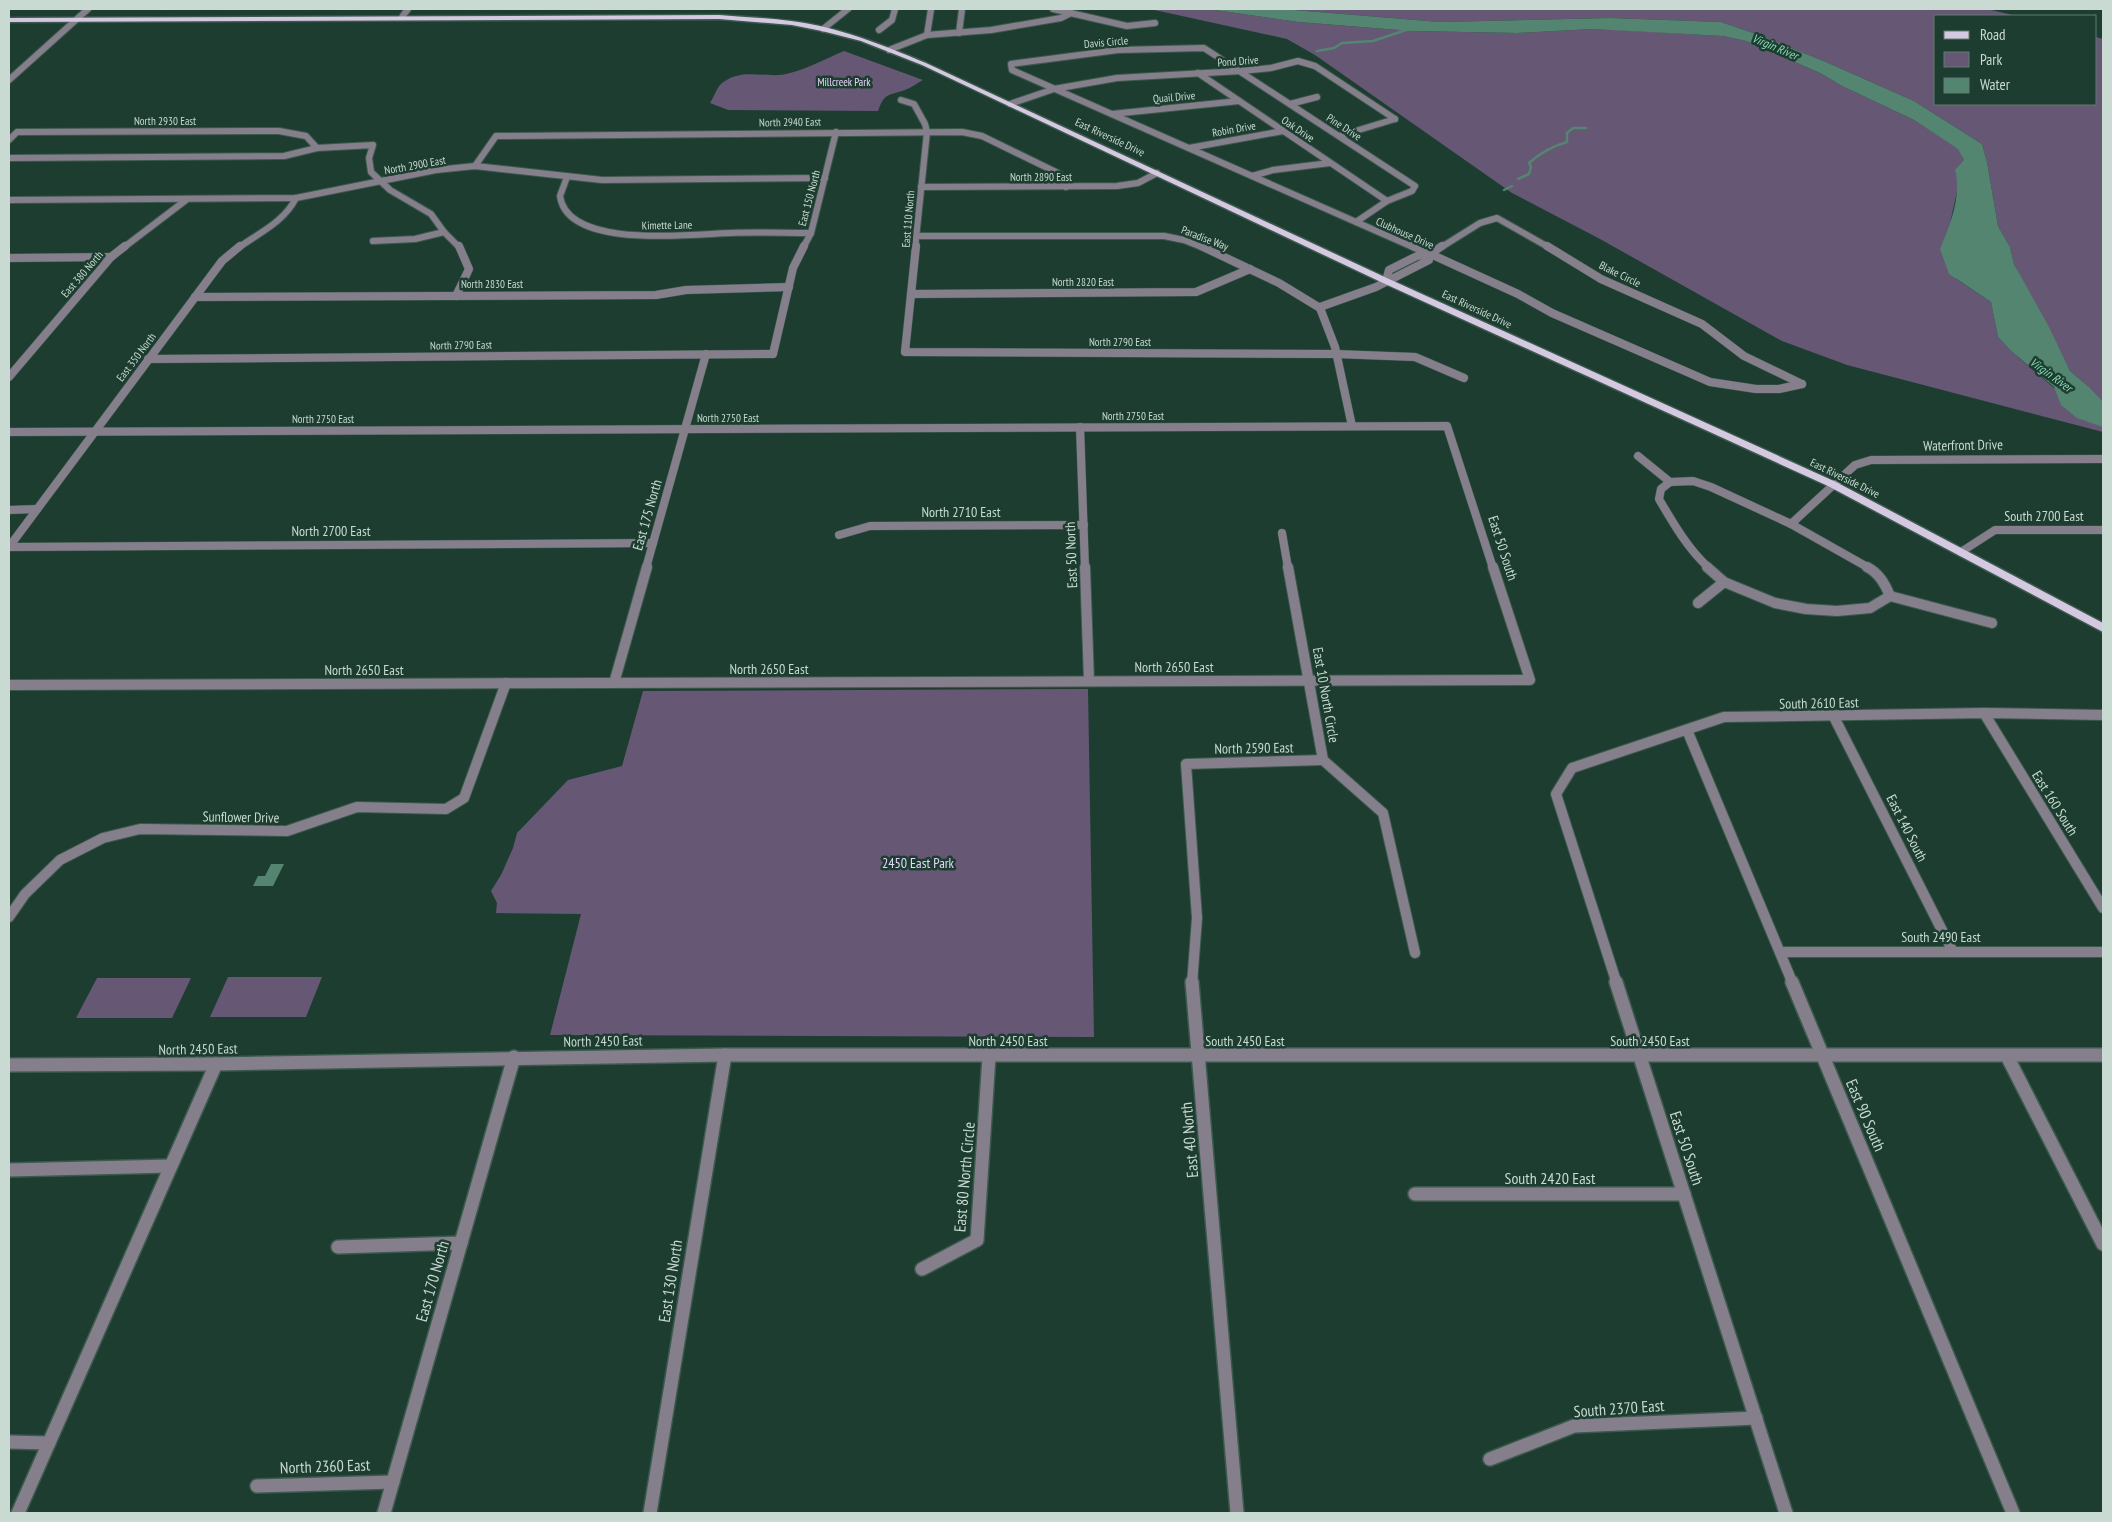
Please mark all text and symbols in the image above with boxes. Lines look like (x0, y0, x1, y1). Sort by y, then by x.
legend (1934, 15, 2097, 105)
text: Road (1980, 25, 2006, 44)
water label: Virgin River (1750, 30, 1802, 64)
street label: Davis Circle (1083, 33, 1129, 51)
text: Park (1980, 50, 2002, 69)
street label: Pond Drive (1217, 53, 1260, 69)
park label: Millcreek Park (817, 75, 871, 89)
text: Water (1980, 75, 2011, 94)
street label: Quail Drive (1152, 88, 1196, 106)
street label: Pine Drive (1324, 110, 1365, 144)
street label: Oak Drive (1279, 113, 1318, 145)
street label: North 2930 East (134, 114, 196, 128)
street label: North 2940 East (759, 114, 821, 130)
street label: East Riverside Drive (1073, 115, 1148, 159)
street label: Robin Drive (1211, 118, 1257, 140)
street label: North 2900 East (383, 153, 447, 177)
street label: East 150 North (795, 168, 823, 227)
street label: North 2890 East (1010, 170, 1072, 184)
street label: East 110 North (899, 190, 917, 248)
street label: Clubhouse Drive (1374, 214, 1437, 252)
street label: Kimette Lane (642, 218, 693, 232)
street label: Paradise Way (1179, 223, 1231, 254)
street label: East 380 North (58, 248, 106, 300)
street label: Blake Circle (1597, 258, 1644, 290)
street label: North 2820 East (1052, 275, 1114, 289)
street label: North 2830 East (461, 277, 523, 291)
street label: East Riverside Drive (1440, 287, 1515, 331)
street label: East 350 North (113, 330, 159, 384)
street label: North 2790 East (1089, 335, 1151, 349)
street label: North 2790 East (430, 337, 492, 353)
water label: Virgin River (2027, 354, 2077, 396)
street label: North 2750 East (1102, 409, 1164, 423)
street label: North 2750 East (697, 411, 759, 425)
street label: North 2750 East (292, 412, 354, 426)
street label: Waterfront Drive (1923, 435, 2003, 455)
street label: East Riverside Drive (1808, 455, 1882, 501)
street label: East 175 North (628, 478, 666, 552)
street label: North 2710 East (921, 503, 1001, 521)
street label: South 2700 East (2004, 507, 2084, 525)
street label: East 50 South (1484, 513, 1522, 583)
street label: East 50 North (1061, 521, 1081, 589)
street label: North 2700 East (291, 522, 371, 540)
street label: East 10 North Circle (1309, 646, 1343, 744)
street label: North 2650 East (1134, 658, 1214, 676)
street label: North 2650 East (729, 660, 809, 678)
street label: North 2650 East (324, 661, 404, 679)
street label: South 2610 East (1779, 693, 1859, 713)
street label: North 2590 East (1214, 738, 1294, 758)
street label: East 160 South (2028, 767, 2082, 839)
street label: East 140 South (1882, 791, 1932, 865)
street label: Sunflower Drive (202, 807, 280, 827)
park label: 2450 East Park (882, 854, 955, 872)
street label: South 2490 East (1901, 928, 1981, 946)
street label: North 2450 East (563, 1031, 643, 1051)
street label: North 2450 East (968, 1032, 1048, 1050)
street label: South 2450 East (1205, 1032, 1285, 1050)
street label: South 2450 East (1610, 1032, 1690, 1050)
street label: North 2450 East (158, 1039, 238, 1059)
street label: East 90 South (1842, 1076, 1890, 1154)
street label: East 40 North (1176, 1101, 1202, 1179)
street label: East 50 South (1666, 1109, 1708, 1187)
street label: East 80 North Circle (949, 1121, 979, 1233)
street label: South 2420 East (1505, 1168, 1596, 1188)
street label: East 170 North (411, 1238, 453, 1324)
street label: East 130 North (654, 1238, 686, 1324)
street label: South 2370 East (1573, 1395, 1666, 1421)
street label: North 2360 East (279, 1454, 371, 1478)

